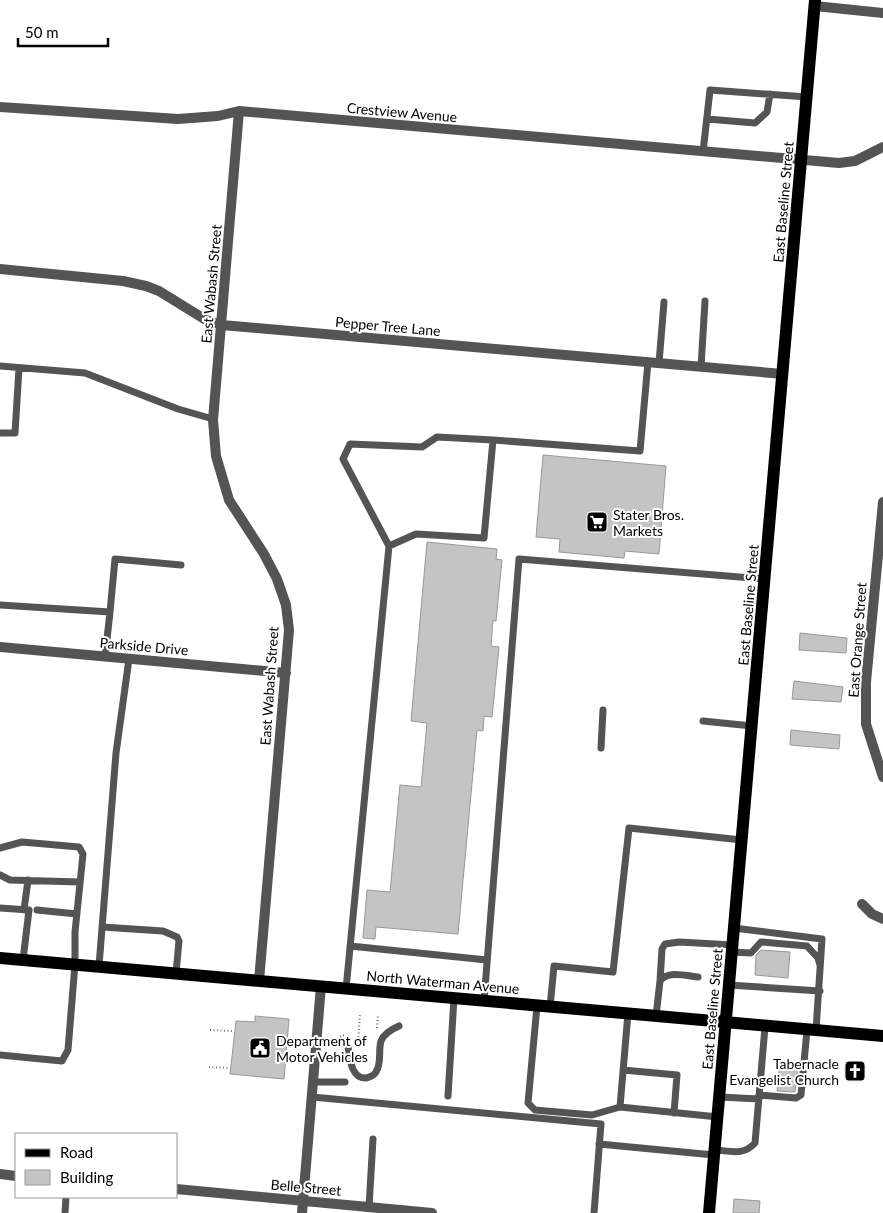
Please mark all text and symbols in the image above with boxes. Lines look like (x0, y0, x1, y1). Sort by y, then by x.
scale bar (18, 15, 108, 47)
text: 50 m (25, 23, 59, 41)
street label: Crestview Avenue (346, 99, 458, 125)
street label: East Baseline Street (769, 141, 797, 263)
street label: East Wabash Street (197, 224, 225, 344)
street label: Pepper Tree Lane (335, 313, 441, 339)
place label: Stater Bros. Markets (613, 506, 684, 539)
supermarket icon: Stater Bros. Markets (585, 510, 609, 534)
street label: East Baseline Street (734, 544, 762, 666)
street label: East Orange Street (844, 582, 870, 698)
street label: East Wabash Street (256, 626, 282, 746)
street label: Parkside Drive (99, 634, 189, 658)
street label: East Baseline Street (698, 948, 726, 1070)
street label: North Waterman Avenue (366, 967, 520, 997)
place label: Department of Motor Vehicles (276, 1032, 368, 1065)
public building icon: Department of Motor Vehicles (248, 1036, 272, 1060)
place label: Tabernacle Evangelist Church (729, 1055, 839, 1088)
church icon: Tabernacle Evangelist Church (843, 1059, 867, 1083)
legend (15, 1133, 178, 1198)
text: Road (60, 1143, 93, 1161)
text: Building (60, 1168, 113, 1186)
street label: Belle Street (270, 1175, 342, 1199)

